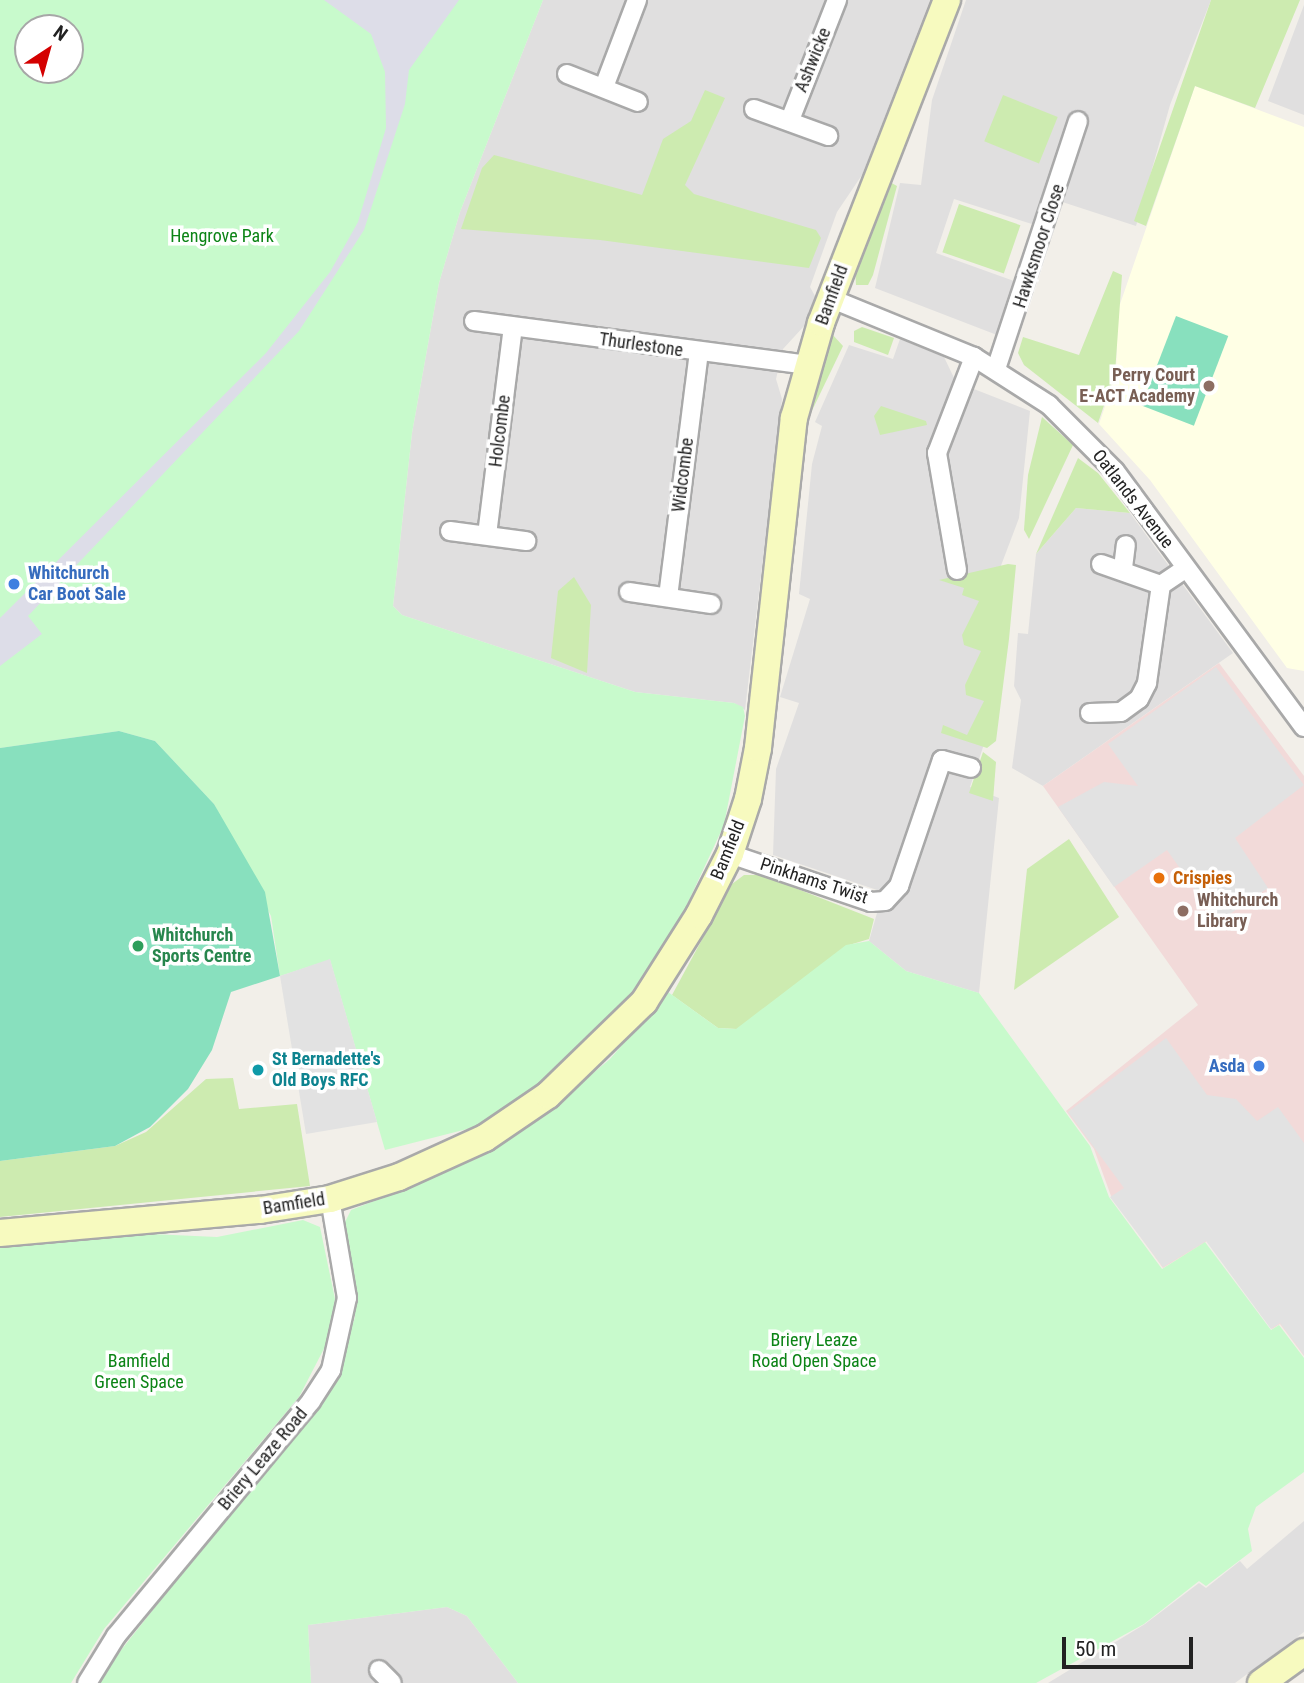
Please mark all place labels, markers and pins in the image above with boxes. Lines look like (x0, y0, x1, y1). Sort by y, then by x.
place label: Perry Court E-ACT Academy (1079, 365, 1195, 408)
marker: Perry Court E-ACT Academy (1201, 378, 1217, 394)
place label: Whitchurch Car Boot Sale (28, 563, 126, 606)
marker: Whitchurch Car Boot Sale (6, 576, 22, 592)
place label: Crispies (1173, 867, 1232, 889)
marker: Crispies (1151, 870, 1167, 886)
place label: Whitchurch Library (1197, 890, 1278, 932)
marker: Whitchurch Library (1175, 903, 1191, 919)
place label: Whitchurch Sports Centre (152, 925, 251, 968)
marker: Whitchurch Sports Centre (130, 938, 146, 954)
place label: St Bernadette's Old Boys RFC (272, 1049, 381, 1092)
place label: Asda (1209, 1055, 1245, 1077)
marker: Asda (1251, 1058, 1267, 1074)
marker: St Bernadette's Old Boys RFC (250, 1062, 266, 1078)

